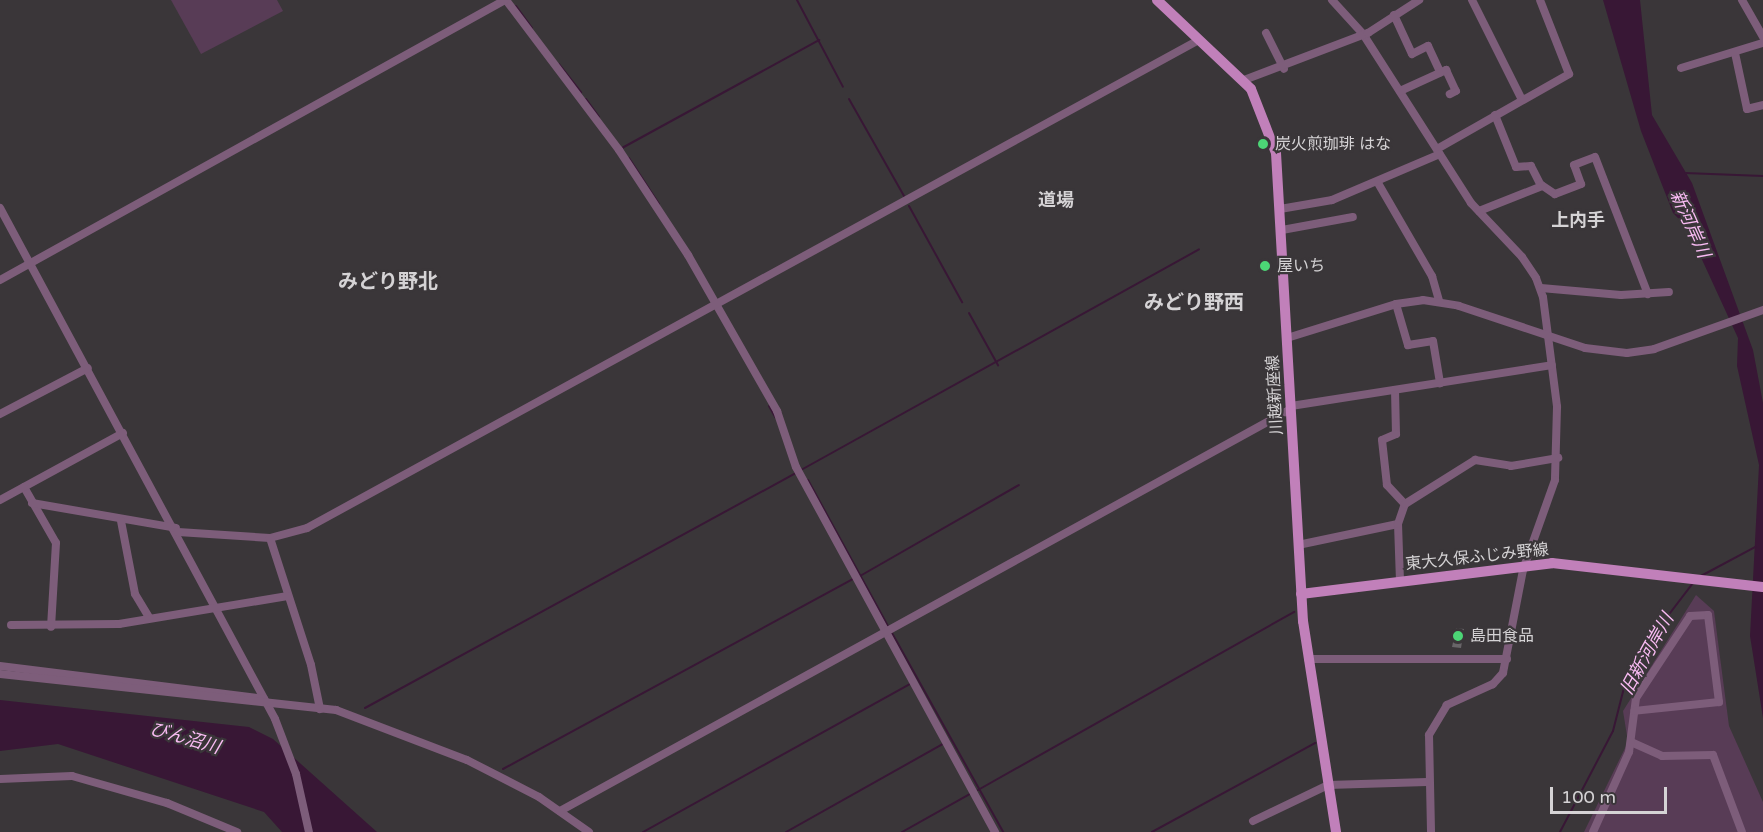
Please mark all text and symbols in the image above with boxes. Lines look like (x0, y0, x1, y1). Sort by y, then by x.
place label: 炭火煎珈琲 はな (1275, 134, 1391, 154)
marker: 炭火煎珈琲 はな (1256, 137, 1270, 151)
water label: 新河岸川 (1665, 187, 1715, 261)
district label: 道場 (1038, 189, 1074, 211)
district label: 上内手 (1551, 209, 1605, 231)
place label: 屋いち (1277, 256, 1325, 276)
marker: 屋いち (1258, 259, 1272, 273)
district label: みどり野北 (338, 270, 438, 294)
district label: みどり野西 (1144, 291, 1244, 315)
street label: 川越新座線 (1263, 355, 1287, 435)
street label: 東大久保ふじみ野線 (1404, 540, 1550, 574)
water label: 旧新河岸川 (1616, 609, 1678, 699)
place label: 島田食品 (1470, 626, 1534, 646)
marker: 島田食品 (1451, 629, 1465, 643)
water label: びん沼川 (147, 718, 223, 758)
scale bar (1553, 775, 1670, 813)
text: 100 m (1561, 786, 1616, 808)

